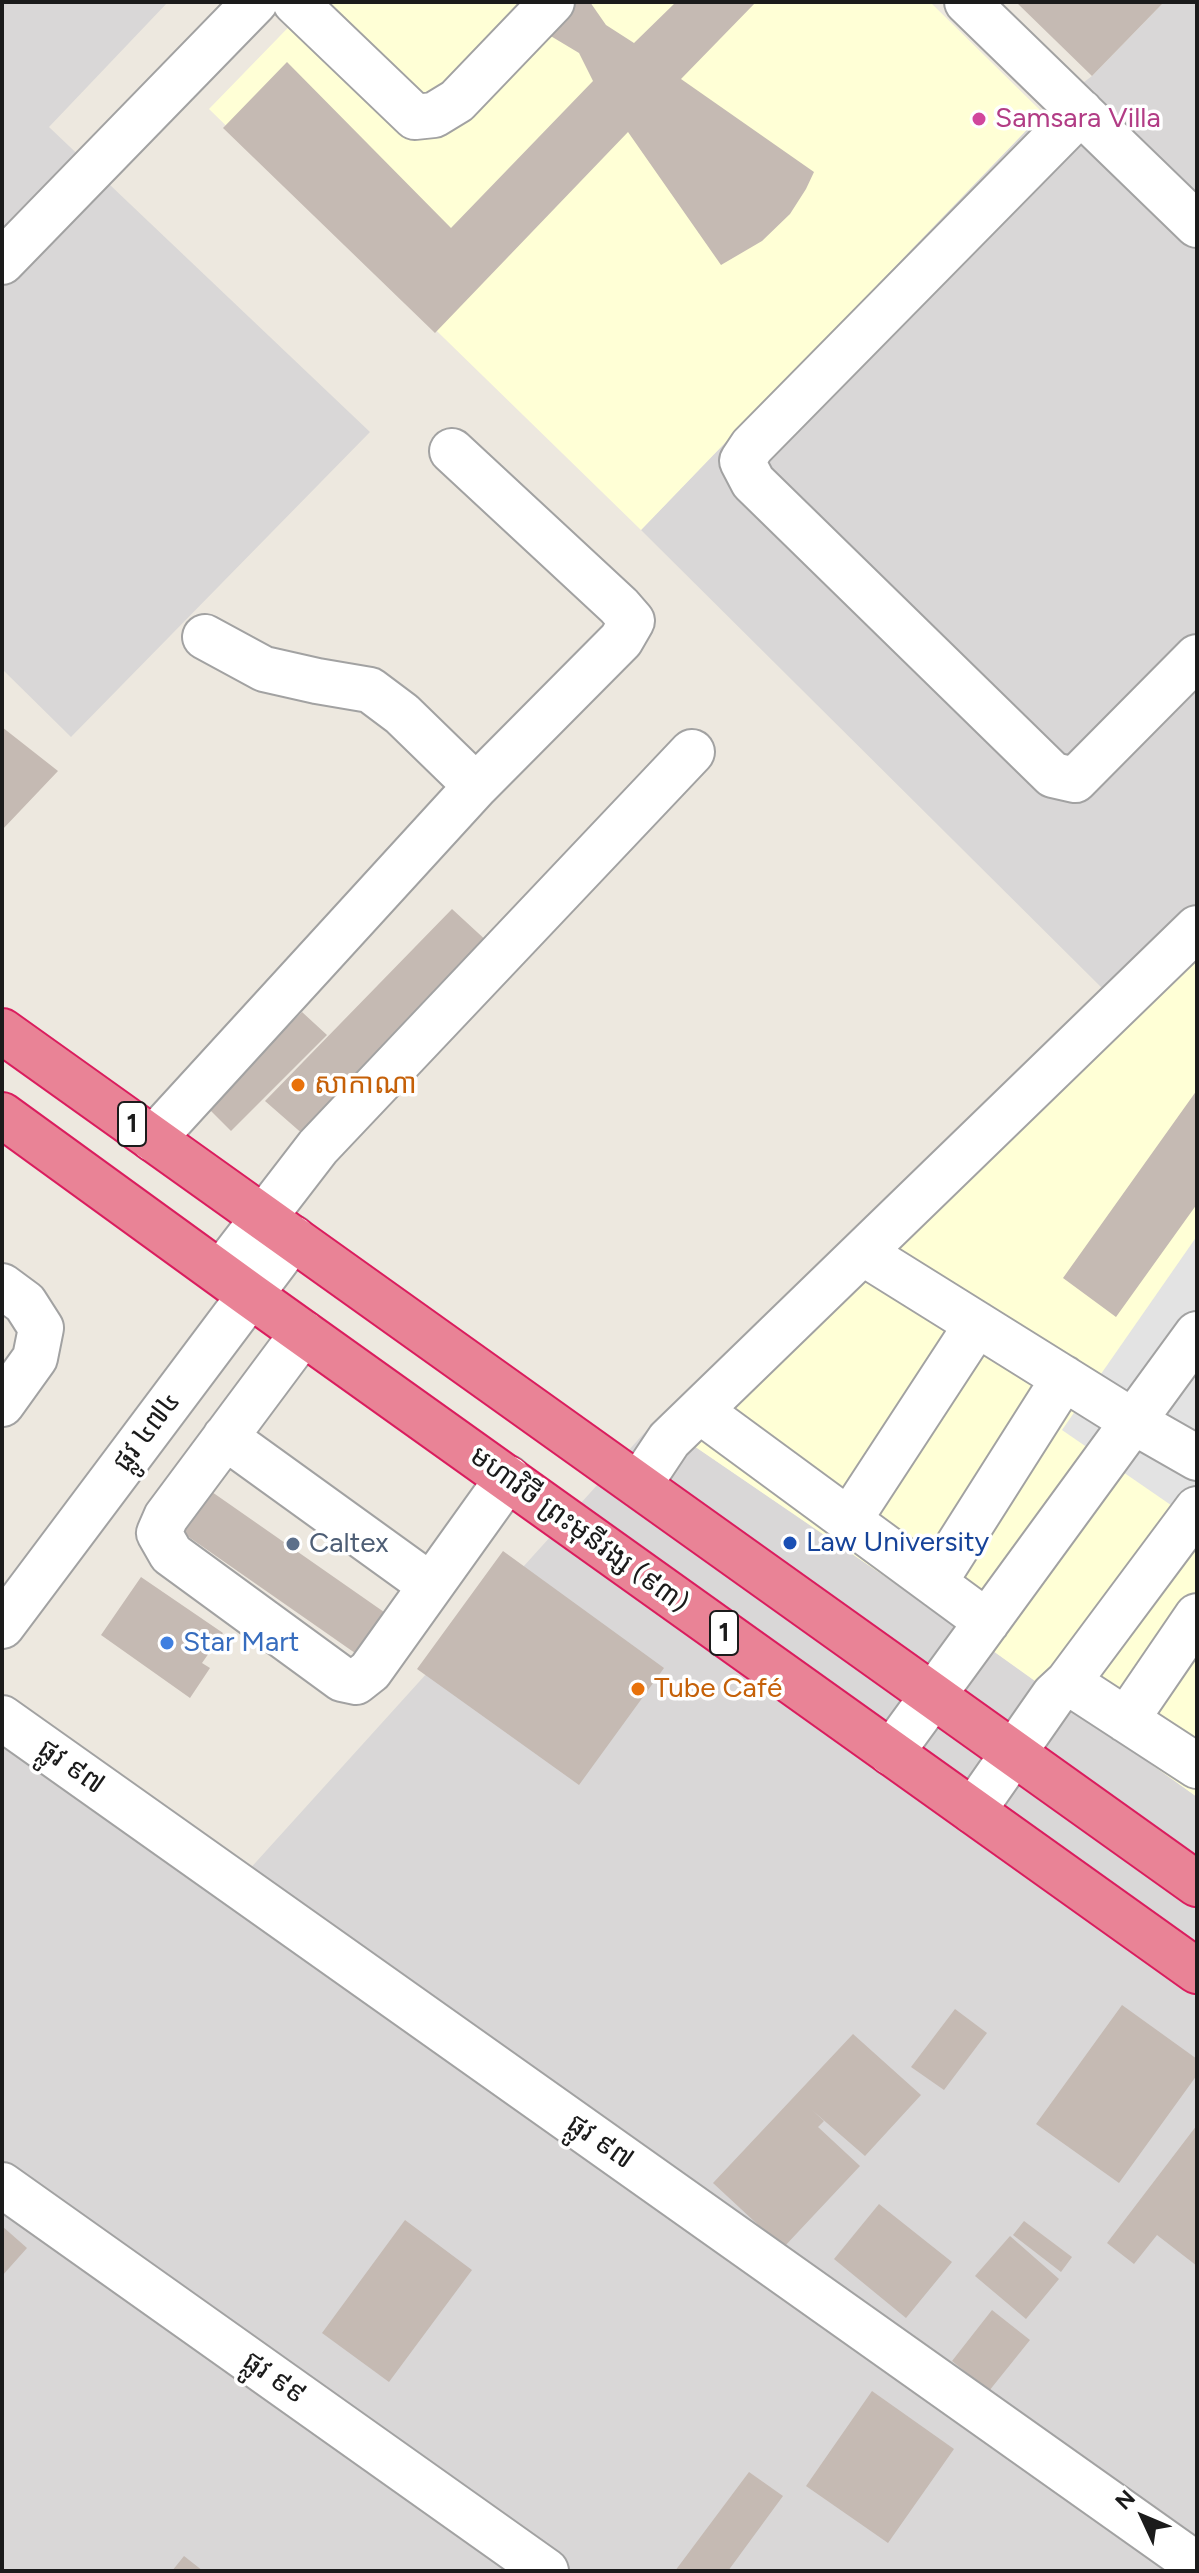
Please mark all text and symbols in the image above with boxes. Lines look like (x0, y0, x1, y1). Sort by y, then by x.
place label: Samsara Villa (995, 102, 1161, 136)
marker: Samsara Villa (970, 110, 988, 128)
place label: សាកាណា (314, 1068, 417, 1102)
marker: សាកាណា (289, 1076, 307, 1094)
road number: 1 (118, 1102, 146, 1146)
street label: ផ្លូវ ៤៧៤ (106, 1385, 188, 1479)
street label: មហាវិថី ព្រះមុនីវង្ស (៩៣) (463, 1439, 695, 1621)
place label: Law University (806, 1526, 989, 1560)
place label: Caltex (309, 1527, 389, 1561)
marker: Law University (781, 1534, 799, 1552)
marker: Caltex (284, 1535, 302, 1553)
road number: 1 (710, 1611, 738, 1655)
place label: Star Mart (183, 1626, 299, 1660)
marker: Star Mart (158, 1634, 176, 1652)
place label: Tube Café (654, 1672, 782, 1706)
marker: Tube Café (629, 1680, 647, 1698)
street label: ផ្លូវ ៩៧ (31, 1732, 111, 1802)
street label: ផ្លូវ ៩៧ (560, 2107, 640, 2177)
street label: ផ្លូវ ៩៩ (236, 2344, 312, 2412)
north arrow (1103, 2477, 1183, 2557)
text: N (1110, 2484, 1141, 2515)

